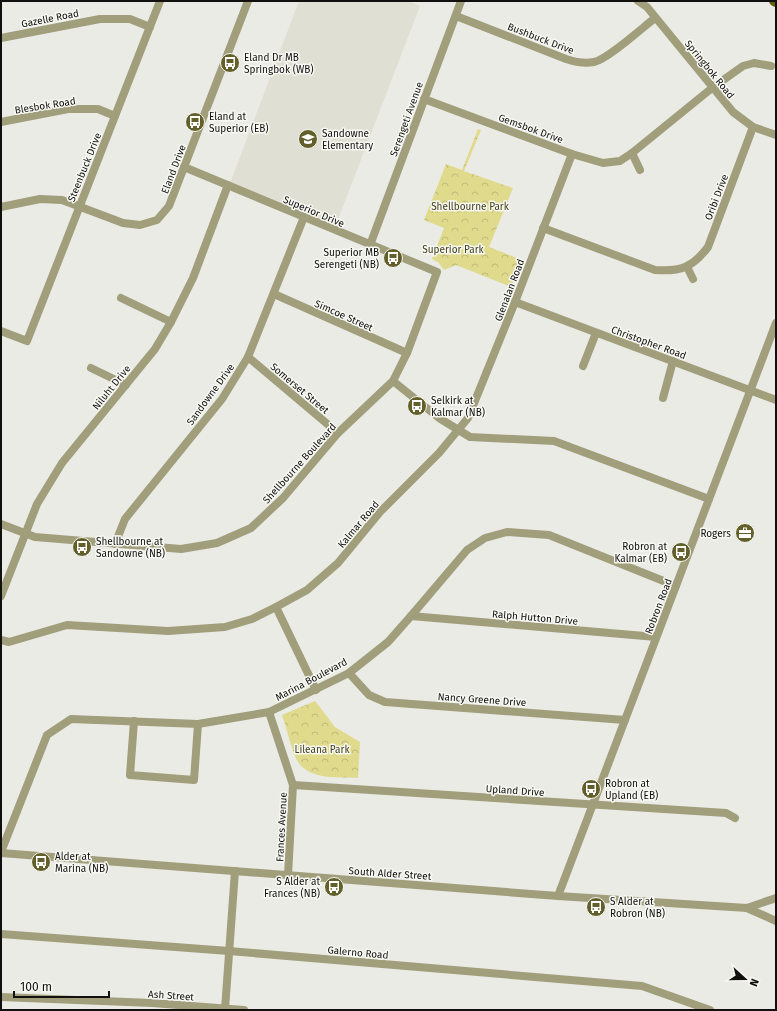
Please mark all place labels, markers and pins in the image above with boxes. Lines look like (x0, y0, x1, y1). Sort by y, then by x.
bus stop icon: Eland Dr MB Springbok (WB) (219, 52, 241, 74)
place label: Eland Dr MB Springbok (WB) (244, 52, 314, 76)
bus stop icon: Eland at Superior (EB) (184, 111, 206, 133)
place label: Eland at Superior (EB) (209, 111, 269, 135)
school or university icon: Sandowne Elementary (297, 128, 319, 150)
place label: Sandowne Elementary (322, 128, 373, 152)
place label: Superior MB Serengeti (NB) (314, 247, 379, 271)
bus stop icon: Superior MB Serengeti (NB) (382, 247, 404, 269)
bus stop icon: Selkirk at Kalmar (NB) (406, 395, 428, 417)
place label: Selkirk at Kalmar (NB) (431, 395, 485, 419)
office icon: Rogers (734, 522, 756, 544)
place label: Rogers (700, 528, 731, 540)
bus stop icon: Shellbourne at Sandowne (NB) (71, 536, 93, 558)
place label: Shellbourne at Sandowne (NB) (96, 536, 165, 560)
place label: Robron at Kalmar (EB) (614, 541, 667, 565)
bus stop icon: Robron at Kalmar (EB) (670, 541, 692, 563)
bus stop icon: Robron at Upland (EB) (580, 778, 602, 800)
place label: Robron at Upland (EB) (605, 778, 658, 802)
bus stop icon: Alder at Marina (NB) (30, 851, 52, 873)
place label: Alder at Marina (NB) (55, 851, 108, 875)
place label: S Alder at Frances (NB) (264, 876, 320, 900)
bus stop icon: S Alder at Frances (NB) (323, 876, 345, 898)
bus stop icon: S Alder at Robron (NB) (585, 896, 607, 918)
place label: S Alder at Robron (NB) (610, 896, 665, 920)

